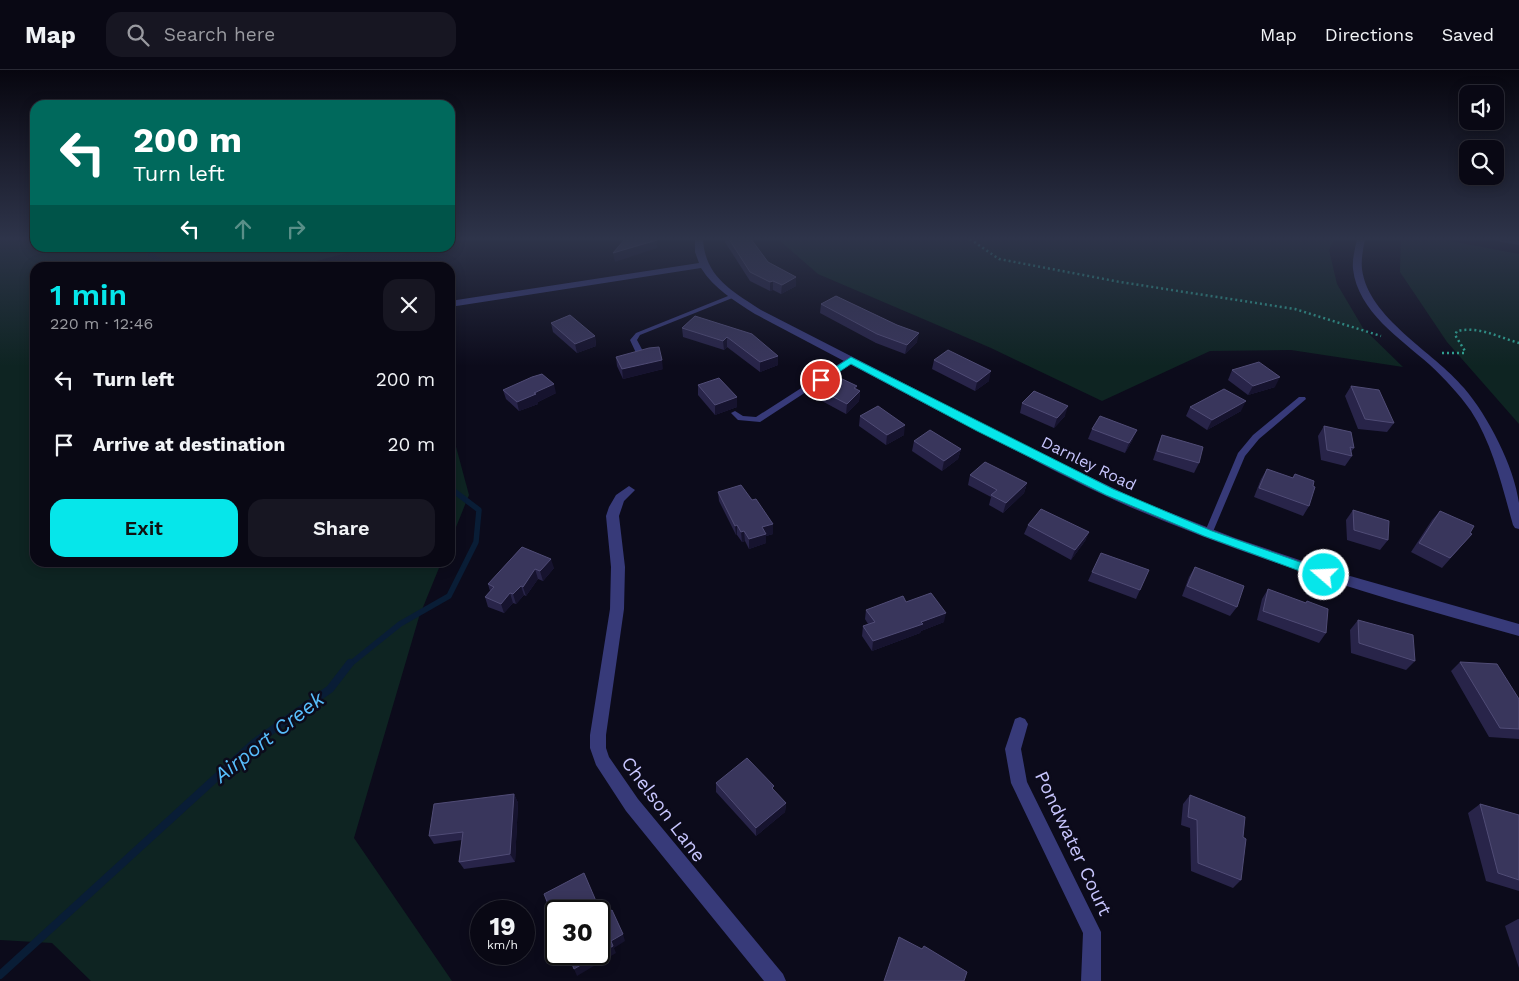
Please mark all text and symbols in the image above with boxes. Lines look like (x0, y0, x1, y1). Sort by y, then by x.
search box (106, 12, 456, 57)
text: Map (25, 21, 76, 49)
icon: search (124, 21, 152, 49)
text: Search here (164, 23, 275, 46)
text: Map (1260, 24, 1297, 45)
text: Directions (1325, 24, 1414, 45)
text: Saved (1442, 24, 1494, 45)
map controls (1459, 85, 1504, 185)
button: sound (1459, 85, 1504, 130)
text: 200 m (133, 119, 242, 161)
icon: left (50, 120, 115, 185)
button: search (1459, 140, 1504, 185)
text: Turn left (133, 161, 225, 186)
icon: left (176, 215, 204, 243)
icon: ahead (229, 215, 257, 243)
icon: right (282, 215, 310, 243)
text: 1 min (50, 277, 127, 312)
button: close (383, 279, 435, 331)
text: 220 m · 12:46 (50, 314, 153, 333)
pin (800, 359, 842, 401)
icon: left (50, 366, 78, 394)
icon: arrive (807, 366, 835, 394)
text: Turn left (93, 368, 174, 391)
text: 200 m (376, 368, 435, 391)
icon: arrive (50, 431, 78, 459)
street label: Darnley Road (1038, 432, 1139, 495)
text: Arrive at destination (93, 433, 285, 456)
text: 20 m (388, 433, 435, 456)
button: Exit (50, 499, 238, 557)
button: Share (248, 499, 435, 557)
position arrow (1297, 548, 1349, 600)
water label: Airport Creek (208, 686, 329, 788)
street label: Chelson Lane (616, 752, 711, 867)
street label: Pondwater Court (1030, 767, 1117, 919)
speed limit sign: 30 (545, 900, 610, 965)
text: 19 (489, 912, 516, 941)
text: km/h (487, 938, 518, 952)

